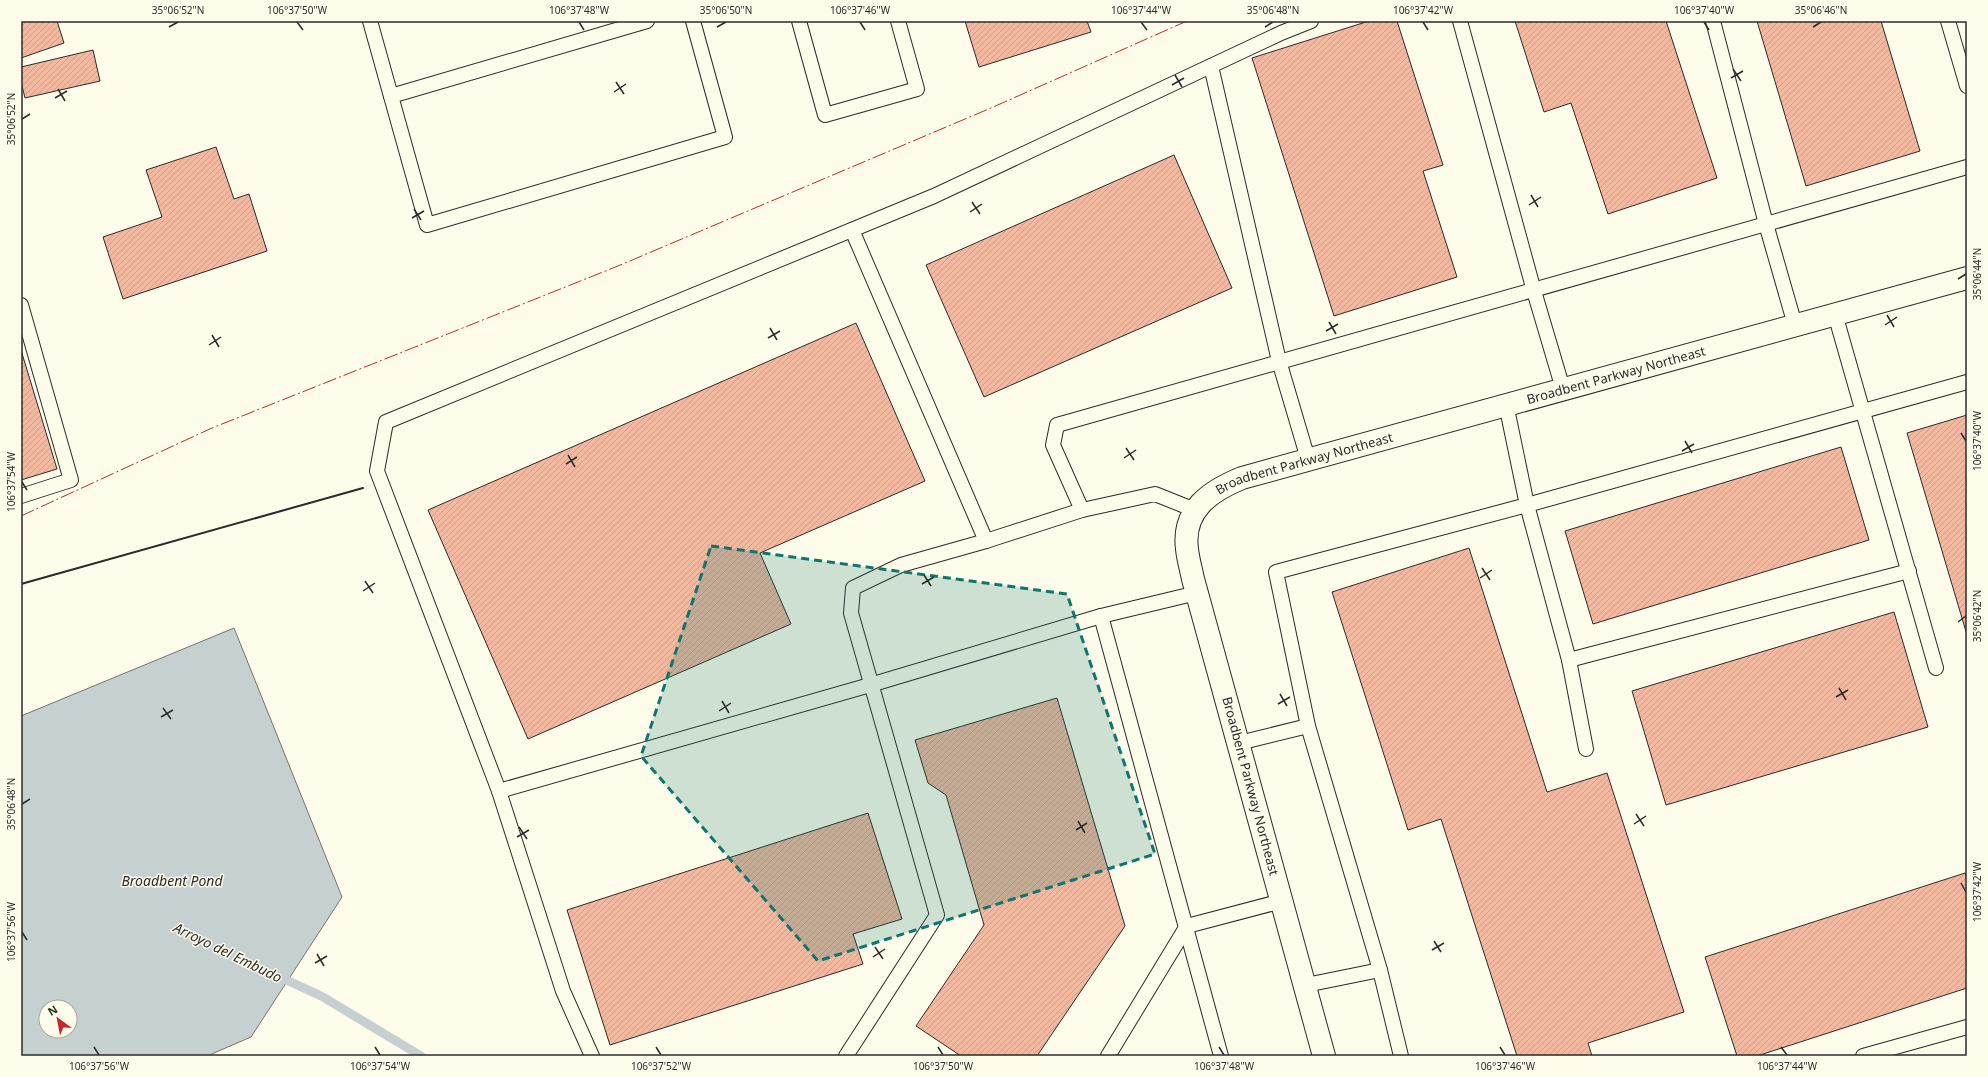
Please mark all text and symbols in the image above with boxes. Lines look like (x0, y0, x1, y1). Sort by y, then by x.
text: 35°06'52"N (152, 3, 204, 17)
text: 106°37'50"W (267, 3, 328, 17)
text: 106°37'48"W (549, 3, 610, 17)
text: 35°06'50"N (700, 3, 752, 17)
text: 106°37'46"W (830, 3, 891, 17)
text: 106°37'44"W (1111, 3, 1172, 17)
text: 35°06'48"N (1247, 3, 1299, 17)
text: 106°37'42"W (1393, 3, 1454, 17)
text: 106°37'40"W (1674, 3, 1735, 17)
text: 35°06'46"N (1795, 3, 1847, 17)
text: 35°06'52"N (4, 93, 18, 145)
text: 35°06'44"N (1970, 248, 1984, 300)
street label: Broadbent Parkway Northeast (1524, 342, 1708, 408)
text: 106°37'40"W (1970, 410, 1984, 471)
street label: Broadbent Parkway Northeast (1212, 428, 1395, 498)
text: 106°37'54"W (4, 451, 18, 512)
text: 35°06'42"N (1970, 590, 1984, 642)
street label: Broadbent Parkway Northeast (1218, 695, 1284, 878)
text: 35°06'48"N (4, 778, 18, 830)
text: 106°37'42"W (1970, 861, 1984, 922)
water label: Broadbent Pond (121, 871, 223, 890)
text: 106°37'56"W (4, 901, 18, 962)
water label: Arroyo del Embudo (170, 917, 285, 987)
north arrow (38, 999, 78, 1039)
text: N (45, 1001, 60, 1019)
text: 106°37'56"W (69, 1059, 130, 1073)
text: 106°37'54"W (350, 1059, 411, 1073)
text: 106°37'52"W (631, 1059, 692, 1073)
text: 106°37'50"W (913, 1059, 974, 1073)
text: 106°37'48"W (1194, 1059, 1255, 1073)
text: 106°37'46"W (1475, 1059, 1536, 1073)
text: 106°37'44"W (1757, 1059, 1818, 1073)

